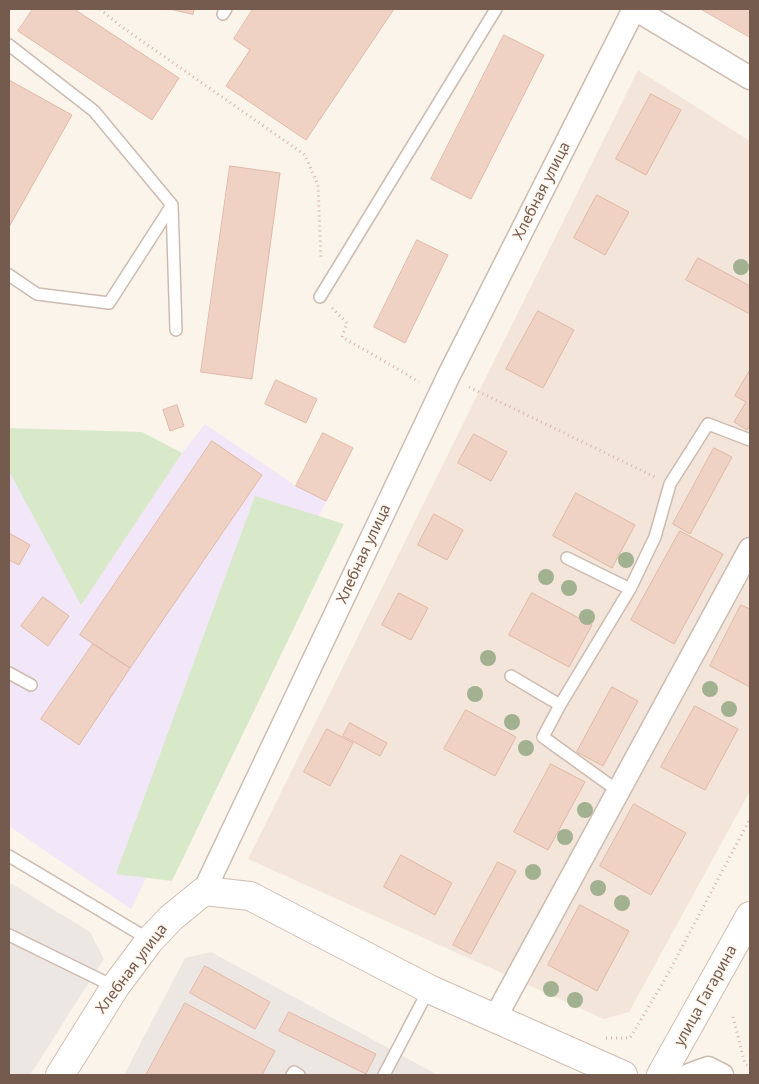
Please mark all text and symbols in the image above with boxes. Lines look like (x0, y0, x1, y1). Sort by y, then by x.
street label: Хлебная улица (510, 139, 574, 243)
street label: Хлебная улица (333, 501, 395, 607)
street label: Хлебная улица (92, 921, 172, 1017)
street label: улица Гагарина (671, 942, 741, 1050)

